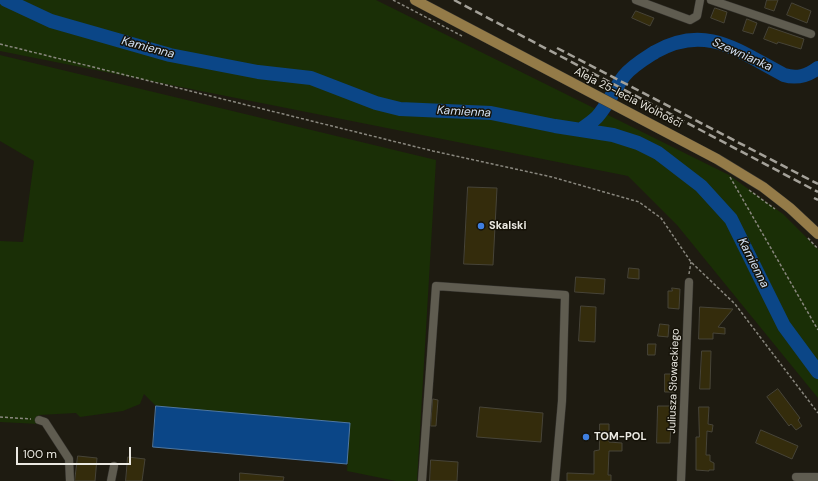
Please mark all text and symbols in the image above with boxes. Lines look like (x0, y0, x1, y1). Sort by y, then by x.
water label: Kamienna (120, 34, 176, 62)
water label: Szewnianka (710, 35, 774, 75)
street label: Aleja 25-lecia Wolności (572, 65, 684, 131)
water label: Kamienna (437, 103, 491, 121)
place label: Skalski (489, 219, 526, 233)
marker: Skalski (476, 221, 486, 231)
water label: Kamienna (734, 236, 772, 290)
street label: Juliusza Słowackiego (666, 328, 682, 434)
place label: TOM-POL (594, 430, 647, 444)
marker: TOM-POL (581, 432, 591, 442)
scale bar (18, 439, 133, 465)
text: 100 m (23, 446, 57, 462)

